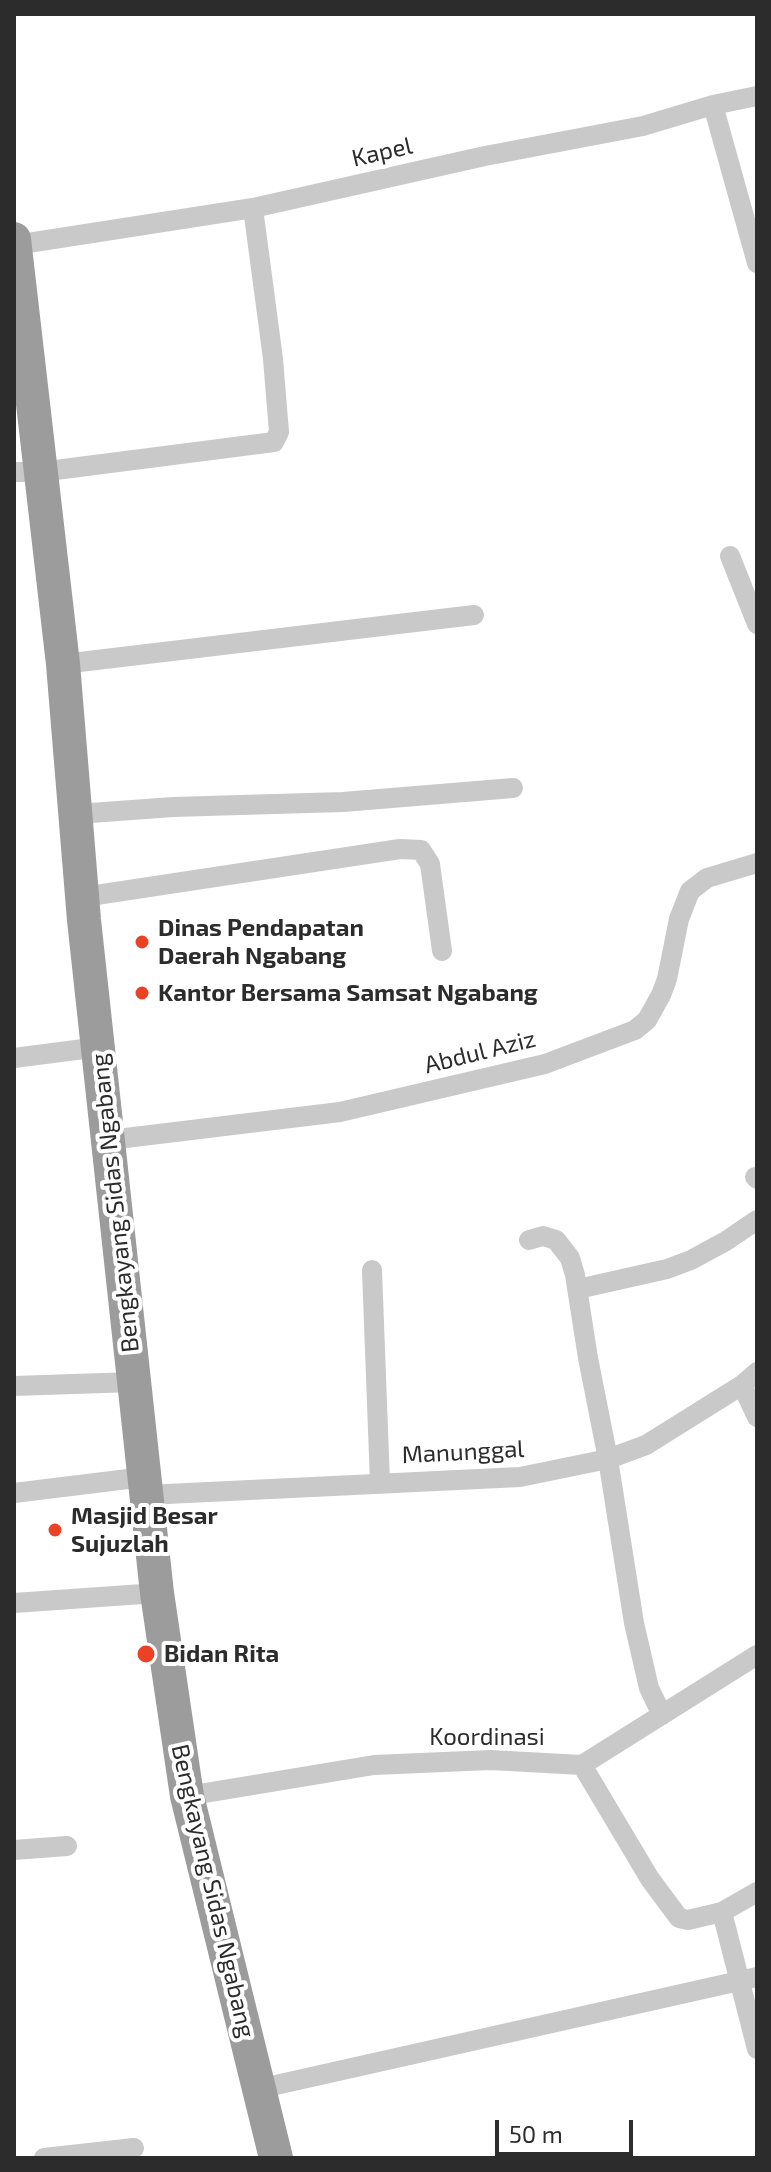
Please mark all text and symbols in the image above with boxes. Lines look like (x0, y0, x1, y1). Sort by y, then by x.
street label: Kapel (349, 131, 415, 173)
place label: Dinas Pendapatan Daerah Ngabang (158, 914, 364, 970)
marker: Dinas Pendapatan Daerah Ngabang (133, 933, 151, 951)
place label: Kantor Bersama Samsat Ngabang (158, 979, 538, 1007)
marker: Kantor Bersama Samsat Ngabang (133, 984, 151, 1002)
street label: Abdul Aziz (421, 1024, 539, 1080)
street label: Bengkayang Sidas Ngabang (85, 1052, 145, 1354)
street label: Manunggal (401, 1434, 525, 1470)
place label: Masjid Besar Sujuzlah (71, 1502, 218, 1558)
marker: Masjid Besar Sujuzlah (46, 1521, 64, 1539)
place label: Bidan Rita (164, 1640, 279, 1668)
marker: Bidan Rita (135, 1643, 157, 1665)
street label: Koordinasi (429, 1723, 545, 1751)
street label: Bengkayang Sidas Ngabang (165, 1741, 261, 2041)
scale bar (499, 2104, 637, 2154)
text: 50 m (509, 2119, 563, 2148)

